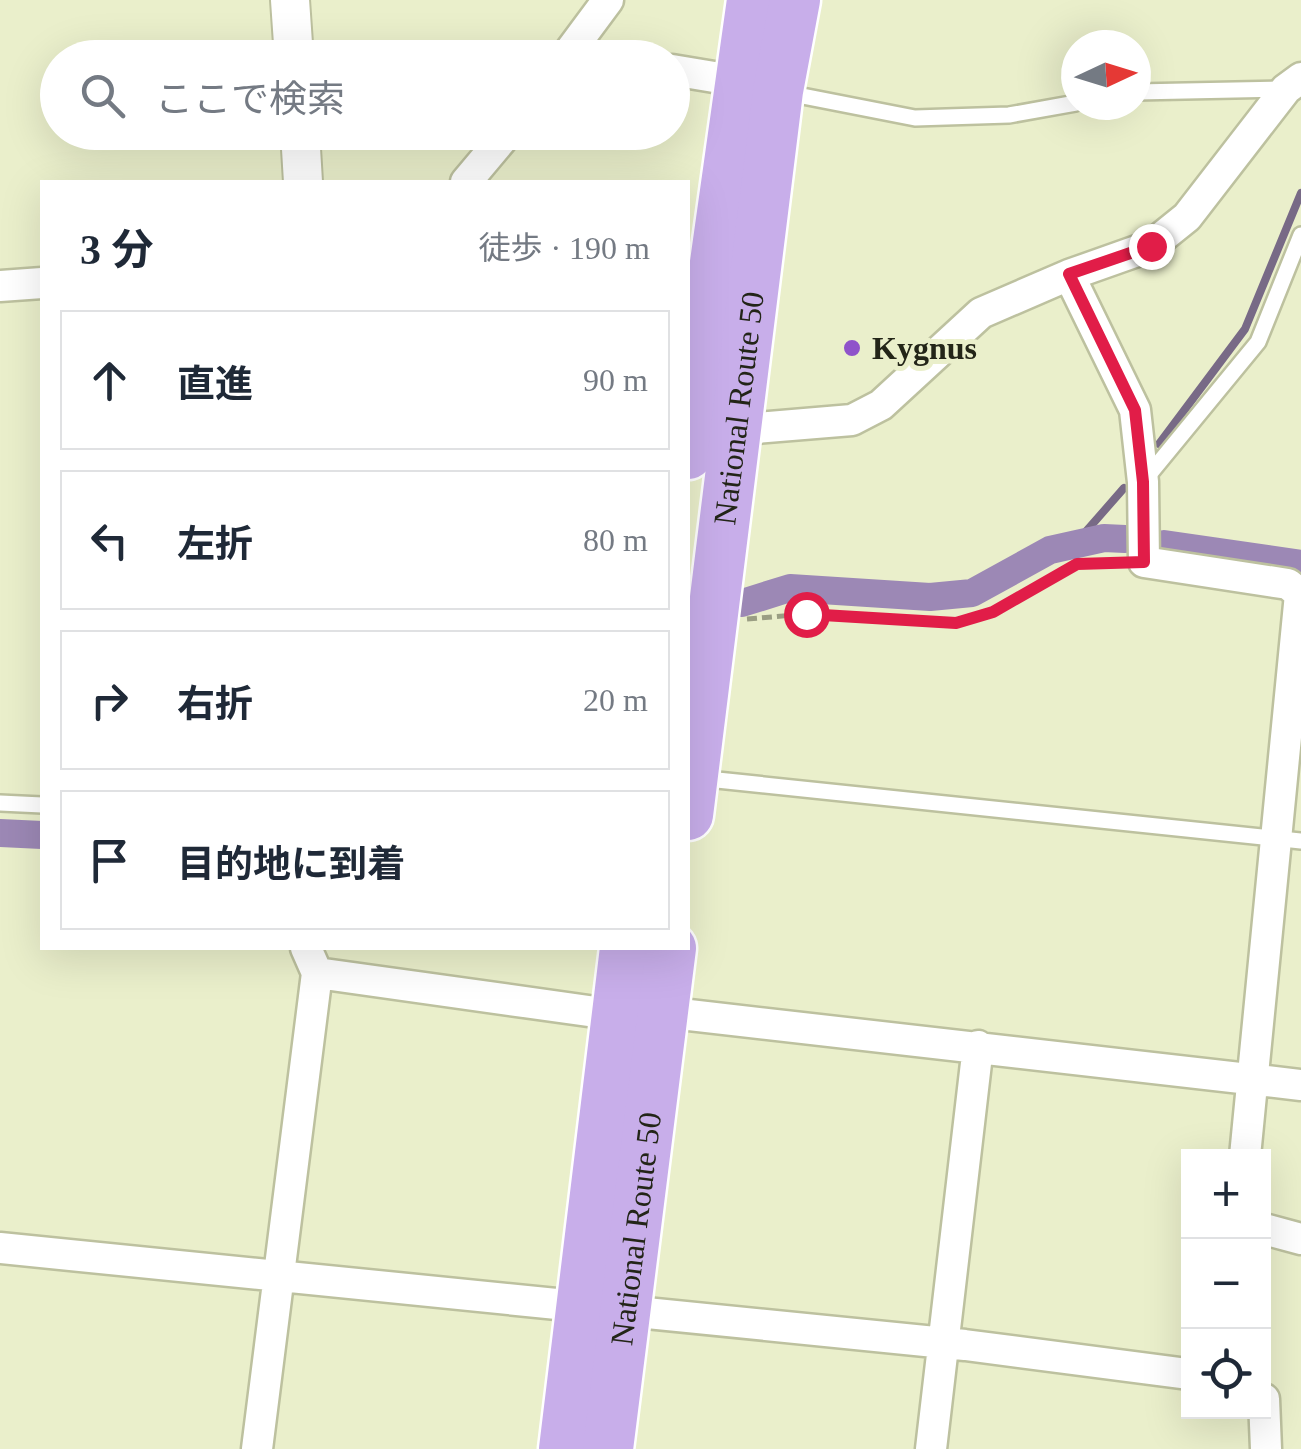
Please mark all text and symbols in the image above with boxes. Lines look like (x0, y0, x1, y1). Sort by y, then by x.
north arrow (1061, 30, 1151, 120)
search box (40, 40, 690, 150)
icon: search (75, 68, 130, 123)
text: ここで検索 (155, 78, 345, 120)
route end (1129, 224, 1175, 270)
text: 3 分 (80, 227, 154, 273)
text: 徒歩 · 190 m (478, 230, 650, 266)
street label: National Route 50 (706, 289, 771, 527)
place label: Kygnus (872, 330, 977, 366)
marker: Kygnus (841, 337, 863, 359)
icon: ahead (82, 353, 137, 408)
text: 90 m (583, 362, 648, 398)
text: 直進 (177, 363, 253, 405)
icon: left (82, 513, 137, 568)
text: 80 m (583, 522, 648, 558)
text: 左折 (177, 523, 253, 565)
route start (784, 592, 830, 638)
icon: right (82, 673, 137, 728)
text: 20 m (583, 682, 648, 718)
text: 右折 (177, 683, 253, 725)
icon: arrive (82, 833, 137, 888)
text: 目的地に到着 (177, 843, 405, 885)
street label: National Route 50 (603, 1110, 668, 1347)
map controls (1181, 1149, 1271, 1419)
button: + (1181, 1149, 1271, 1239)
button: − (1181, 1239, 1271, 1329)
button: locate (1181, 1329, 1271, 1419)

